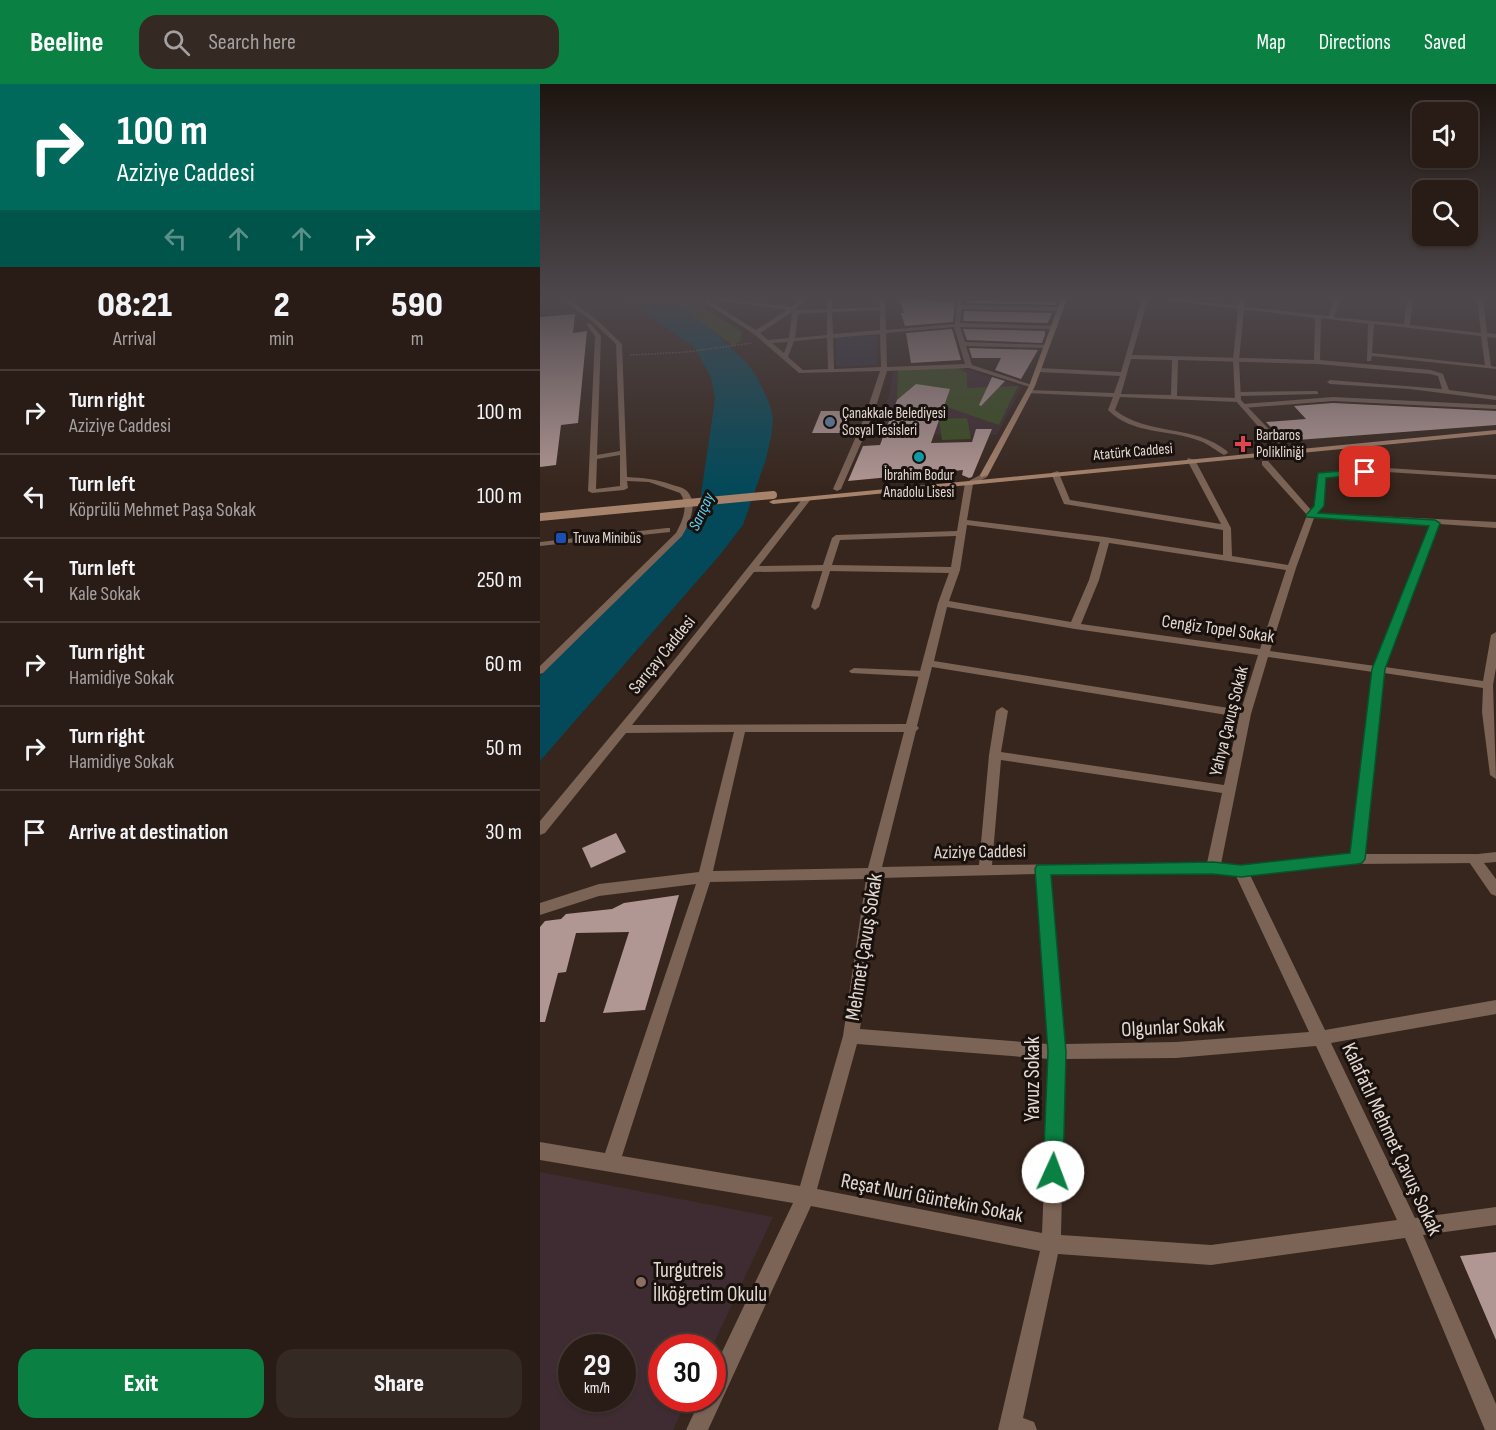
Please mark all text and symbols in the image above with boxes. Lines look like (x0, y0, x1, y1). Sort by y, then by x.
search box (139, 15, 559, 69)
text: Beeline (30, 26, 103, 59)
icon: search (160, 26, 193, 59)
text: Search here (208, 29, 296, 56)
text: Map (1256, 30, 1286, 55)
text: Directions (1319, 30, 1391, 55)
text: Saved (1424, 30, 1466, 55)
map controls (1412, 102, 1478, 246)
button: sound (1412, 102, 1478, 168)
text: 100 m (117, 106, 208, 157)
icon: right (18, 108, 96, 186)
text: Aziziye Caddesi (117, 157, 255, 189)
button: search (1412, 180, 1478, 246)
icon: left (159, 222, 192, 255)
icon: ahead (222, 222, 255, 255)
icon: ahead (285, 222, 318, 255)
icon: right (348, 222, 381, 255)
text: 08:21 (97, 284, 172, 327)
text: 2 (273, 284, 290, 327)
text: 590 (391, 284, 443, 327)
text: Arrival (113, 327, 156, 351)
text: min (269, 327, 294, 351)
text: m (411, 327, 423, 351)
text: Turn right (69, 387, 145, 414)
icon: right (18, 396, 51, 429)
text: 100 m (477, 399, 522, 426)
place label: Çanakkale Belediyesi Sosyal Tesisleri (842, 404, 946, 440)
text: Aziziye Caddesi (69, 414, 171, 438)
marker: Çanakkale Belediyesi Sosyal Tesisleri (823, 415, 837, 429)
place label: Barbaros Polikliniği (1256, 426, 1304, 462)
marker: Barbaros Polikliniği (1234, 435, 1252, 453)
street label: Atatürk Caddesi (1092, 439, 1174, 465)
pin (1339, 446, 1390, 497)
marker: İbrahim Bodur Anadolu Lisesi (912, 450, 926, 464)
icon: arrive (1348, 455, 1381, 488)
place label: İbrahim Bodur Anadolu Lisesi (883, 466, 955, 502)
text: Turn left (69, 471, 135, 498)
icon: left (18, 480, 51, 513)
text: 100 m (477, 483, 522, 510)
water label: Sarıçay (685, 489, 719, 534)
text: Köprülü Mehmet Paşa Sokak (69, 498, 256, 522)
place label: Truva Minibüs (573, 529, 641, 548)
marker: Truva Minibüs (554, 531, 568, 545)
text: Turn left (69, 555, 135, 582)
icon: left (18, 564, 51, 597)
text: 250 m (477, 567, 522, 594)
text: Kale Sokak (69, 582, 140, 606)
street label: Cengiz Topel Sokak (1160, 611, 1276, 647)
street label: Sarıçay Caddesi (624, 612, 700, 698)
text: Turn right (69, 639, 145, 666)
icon: right (18, 648, 51, 681)
text: 60 m (485, 651, 522, 678)
street label: Yahya Çavuş Sokak (1205, 664, 1253, 778)
text: Hamidiye Sokak (69, 666, 174, 690)
text: Turn right (69, 723, 145, 750)
icon: right (18, 732, 51, 765)
text: 50 m (486, 735, 522, 762)
text: Hamidiye Sokak (69, 750, 174, 774)
icon: arrive (18, 816, 51, 849)
text: Arrive at destination (69, 819, 228, 846)
text: 30 m (485, 819, 522, 846)
street label: Aziziye Caddesi (933, 841, 1026, 863)
street label: Mehmet Çavuş Sokak (840, 872, 888, 1022)
street label: Olgunlar Sokak (1121, 1012, 1225, 1042)
street label: Yavuz Sokak (1020, 1036, 1045, 1122)
street label: Kalafatlı Mehmet Çavuş Sokak (1336, 1039, 1448, 1239)
position arrow (1021, 1140, 1085, 1204)
street label: Reşat Nuri Güntekin Sokak (839, 1168, 1025, 1228)
place label: Turgutreis İlköğretim Okulu (653, 1258, 767, 1307)
marker: Turgutreis İlköğretim Okulu (634, 1275, 648, 1289)
speed limit sign: 30 (648, 1334, 726, 1412)
text: 29 (583, 1348, 611, 1384)
button: Exit (18, 1349, 264, 1418)
button: Share (276, 1349, 522, 1418)
text: km/h (584, 1379, 610, 1398)

